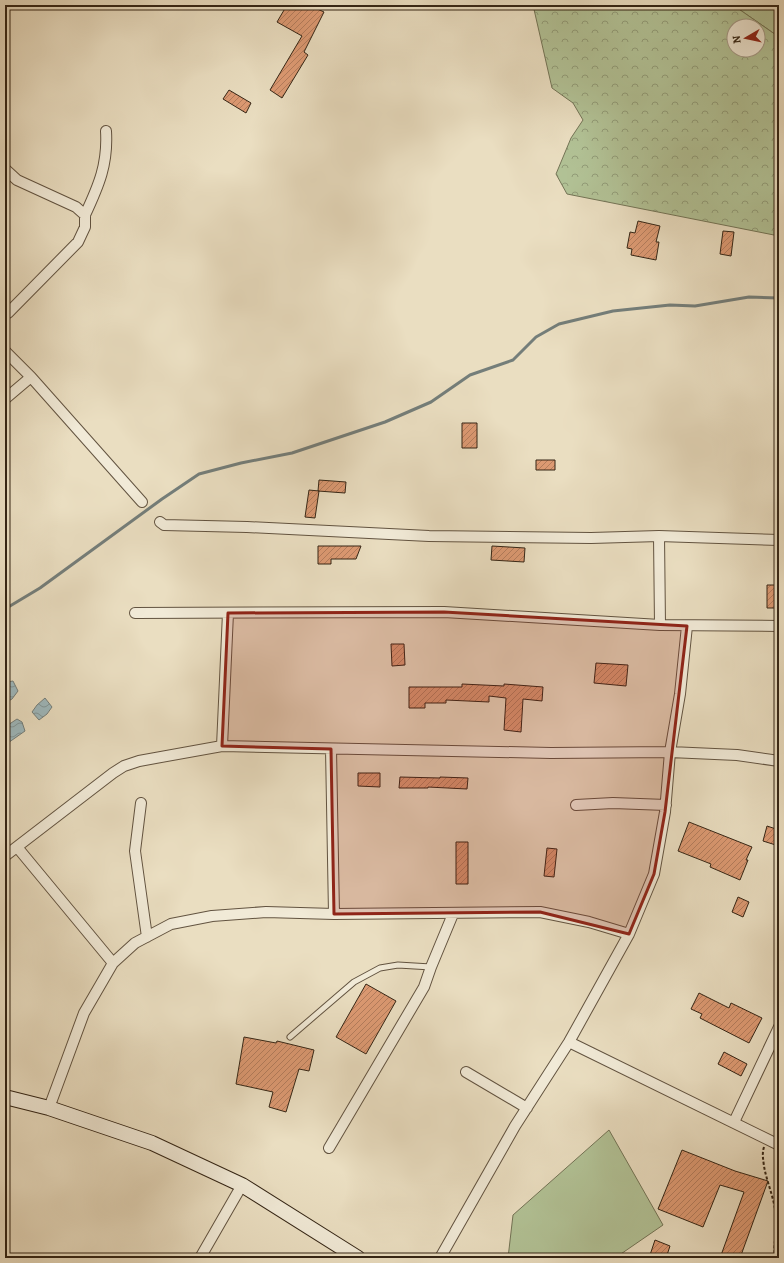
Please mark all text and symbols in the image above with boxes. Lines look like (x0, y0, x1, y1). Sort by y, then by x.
north arrow (726, 18, 766, 58)
text: N (729, 34, 745, 45)

